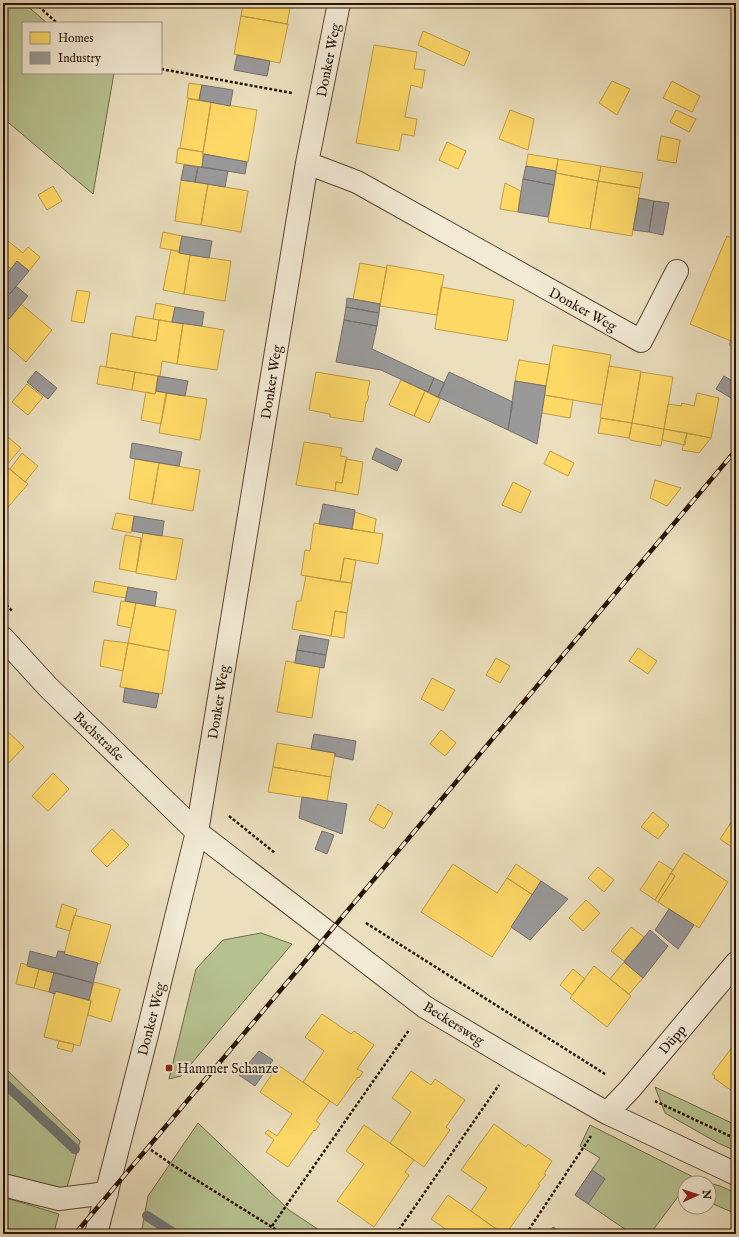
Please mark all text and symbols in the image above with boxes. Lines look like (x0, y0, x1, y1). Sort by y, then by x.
street label: Donker Weg (313, 21, 345, 99)
legend (22, 22, 162, 74)
text: Homes (58, 31, 94, 46)
text: Industry (58, 51, 101, 66)
street label: Donker Weg (545, 284, 620, 336)
street label: Donker Weg (257, 343, 287, 421)
street label: Donker Weg (204, 663, 234, 741)
street label: Bachstraße (69, 708, 128, 766)
street label: Donker Weg (134, 980, 170, 1058)
street label: Beckersweg (420, 998, 488, 1050)
street label: Düpp (655, 1021, 691, 1058)
place label: Hammer Schanze (177, 1060, 279, 1078)
marker: Hammer Schanze (164, 1063, 174, 1073)
north arrow (677, 1175, 717, 1215)
text: N (699, 1188, 713, 1200)

